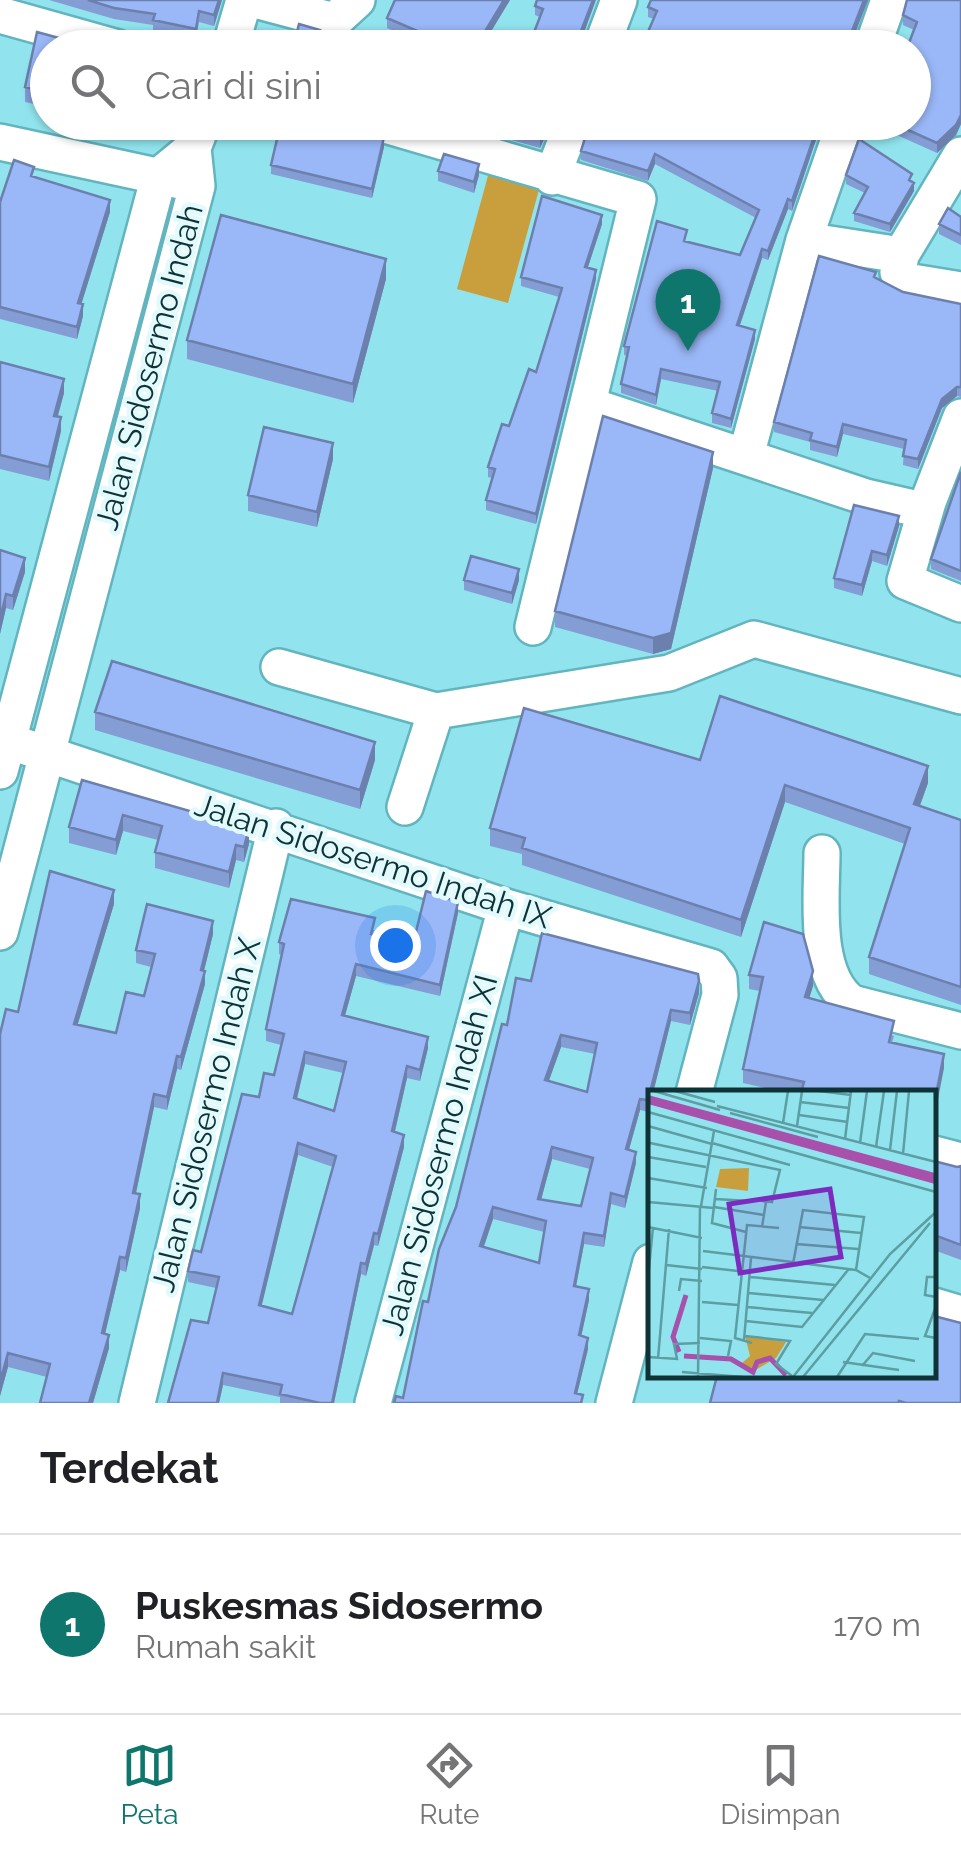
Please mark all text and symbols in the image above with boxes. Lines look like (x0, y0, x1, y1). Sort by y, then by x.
search box (30, 30, 931, 140)
icon: search (65, 58, 120, 113)
text: Cari di sini (145, 63, 322, 108)
street label: Jalan Sidosermo Indah (87, 200, 210, 534)
pin: 1 (656, 268, 720, 351)
street label: Jalan Sidosermo Indah IX (191, 785, 556, 936)
your location (370, 920, 421, 971)
street label: Jalan Sidosermo Indah X (144, 933, 268, 1296)
street label: Jalan Sidosermo Indah XI (373, 971, 504, 1339)
inset map (648, 1090, 936, 1378)
text: Terdekat (40, 1444, 219, 1493)
text: Puskesmas Sidosermo (135, 1583, 543, 1628)
text: 1 (65, 1606, 80, 1643)
text: 170 m (833, 1606, 921, 1643)
text: Rumah sakit (135, 1628, 316, 1665)
tab: Peta (120, 1738, 178, 1831)
tab: Rute (419, 1738, 480, 1831)
tab: Disimpan (720, 1738, 841, 1831)

